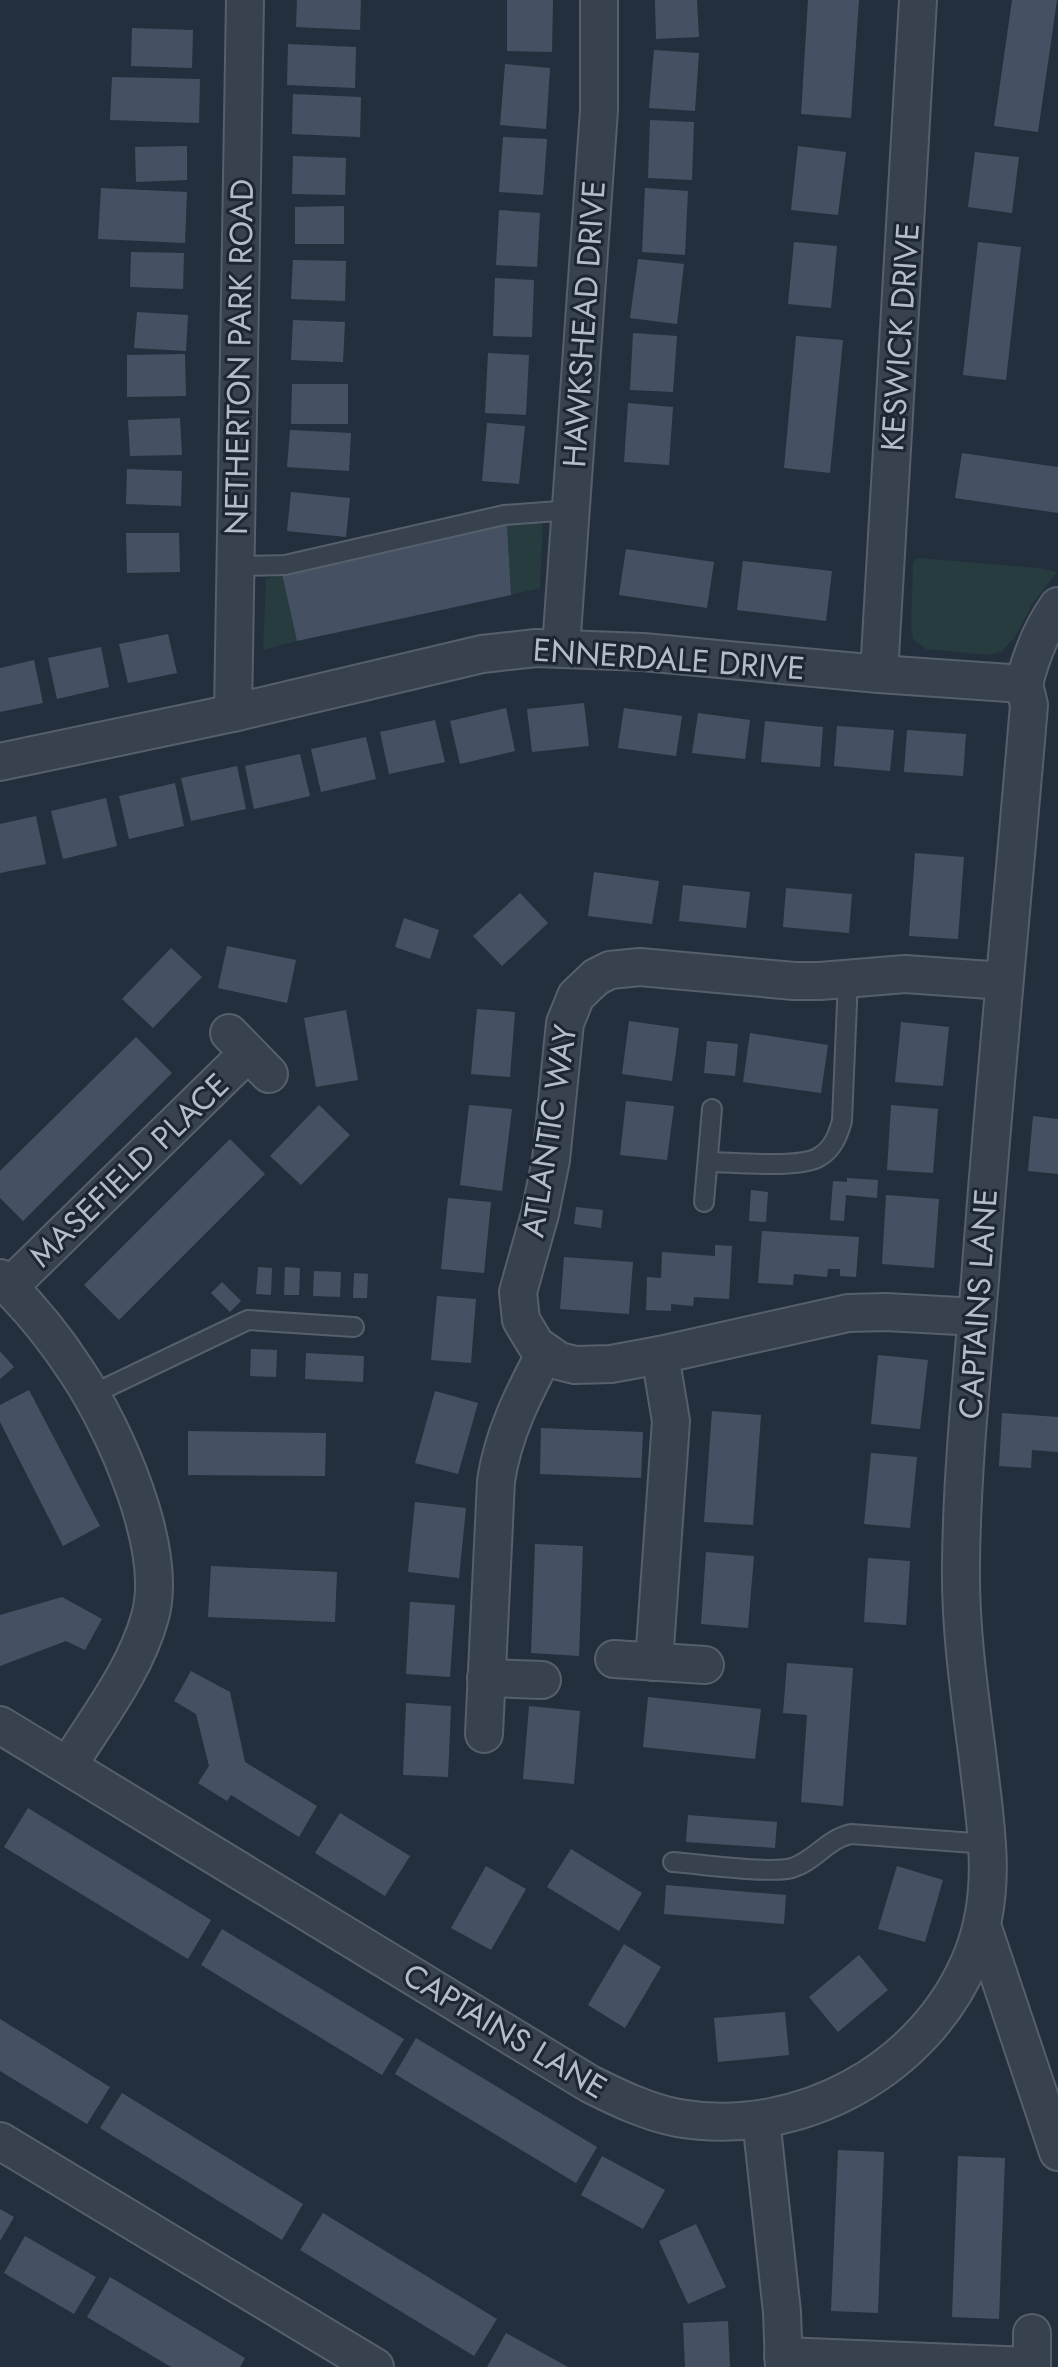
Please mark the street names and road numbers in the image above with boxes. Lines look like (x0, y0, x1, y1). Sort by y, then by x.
street label: NETHERTON PARK ROAD (213, 179, 265, 535)
street label: HAWKSHEAD DRIVE (551, 179, 617, 469)
street label: KESWICK DRIVE (869, 221, 931, 453)
street label: ENNERDALE DRIVE (531, 627, 807, 691)
street label: ATLANTIC WAY (509, 1021, 589, 1241)
street label: MASEFIELD PLACE (19, 1062, 239, 1278)
street label: CAPTAINS LANE (947, 1187, 1009, 1421)
street label: CAPTAINS LANE (394, 1952, 616, 2110)

